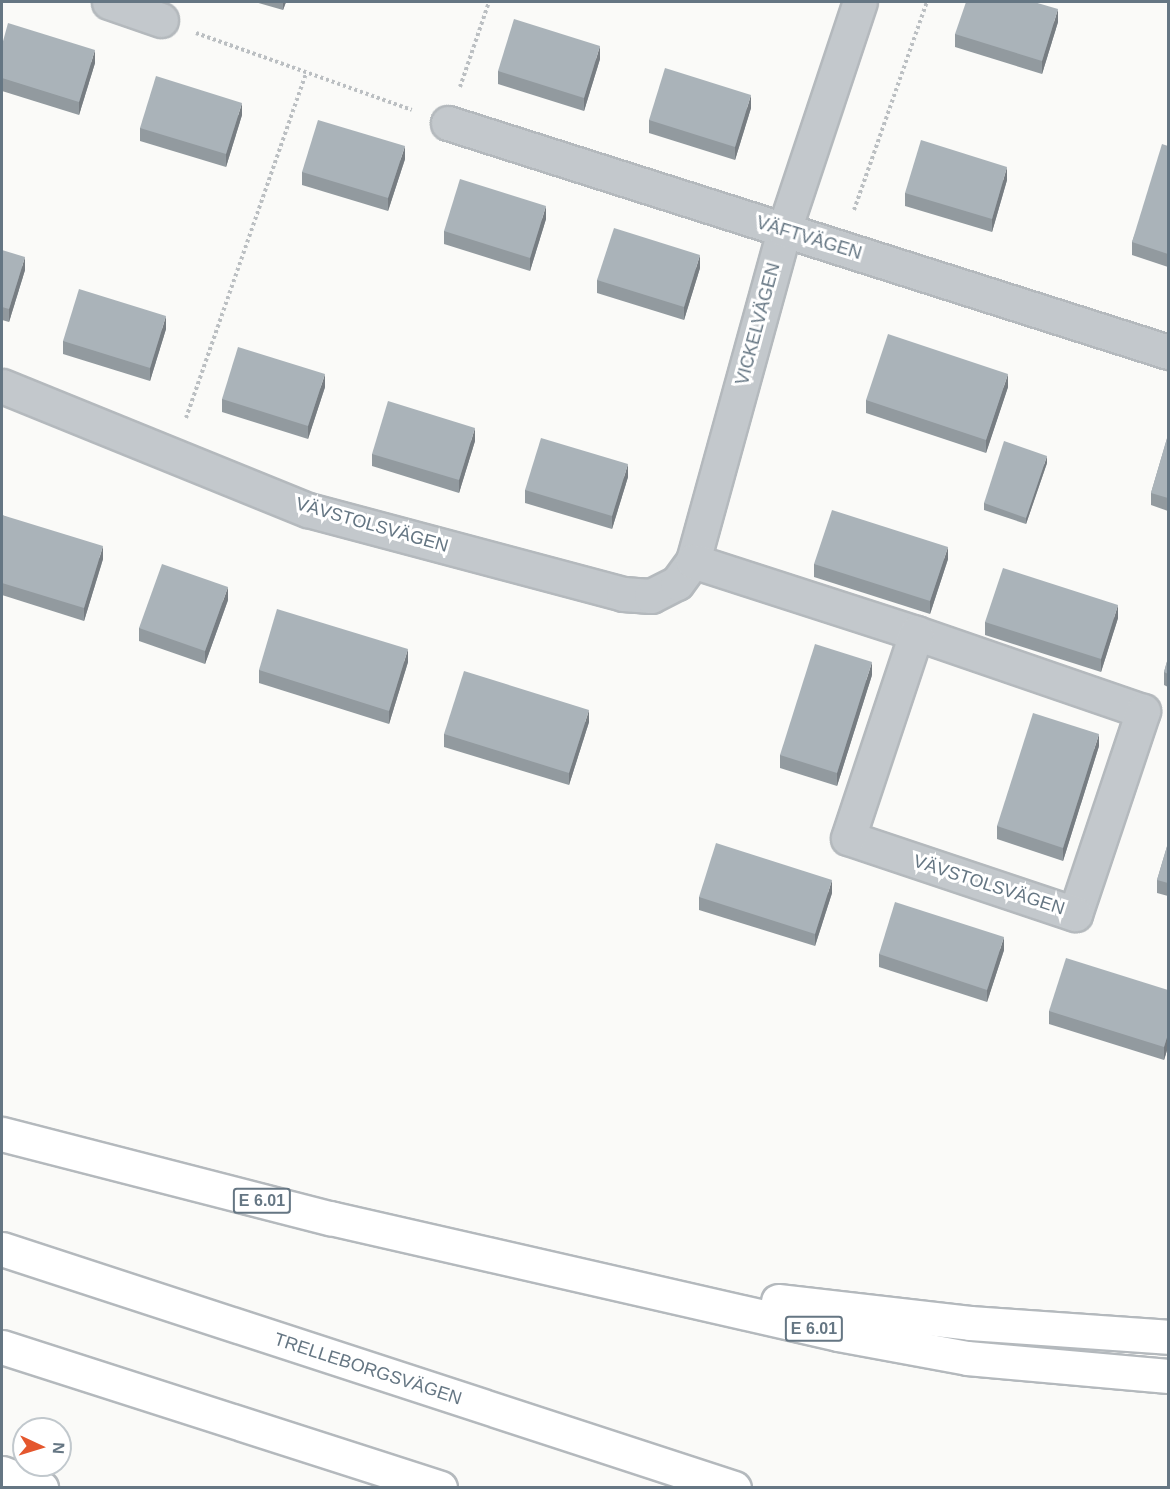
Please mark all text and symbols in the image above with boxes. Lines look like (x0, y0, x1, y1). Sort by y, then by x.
street label: VÄFTVÄGEN (754, 212, 864, 264)
street label: VICKELVÄGEN (731, 260, 785, 388)
street label: VÄVSTOLSVÄGEN (293, 493, 451, 557)
street label: VÄVSTOLSVÄGEN (911, 850, 1067, 920)
road number: E 6.01 (232, 1188, 292, 1214)
road number: E 6.01 (784, 1316, 844, 1342)
street label: TRELLEBORGSVÄGEN (271, 1328, 465, 1410)
north arrow (12, 1417, 72, 1477)
text: N (50, 1442, 67, 1455)

